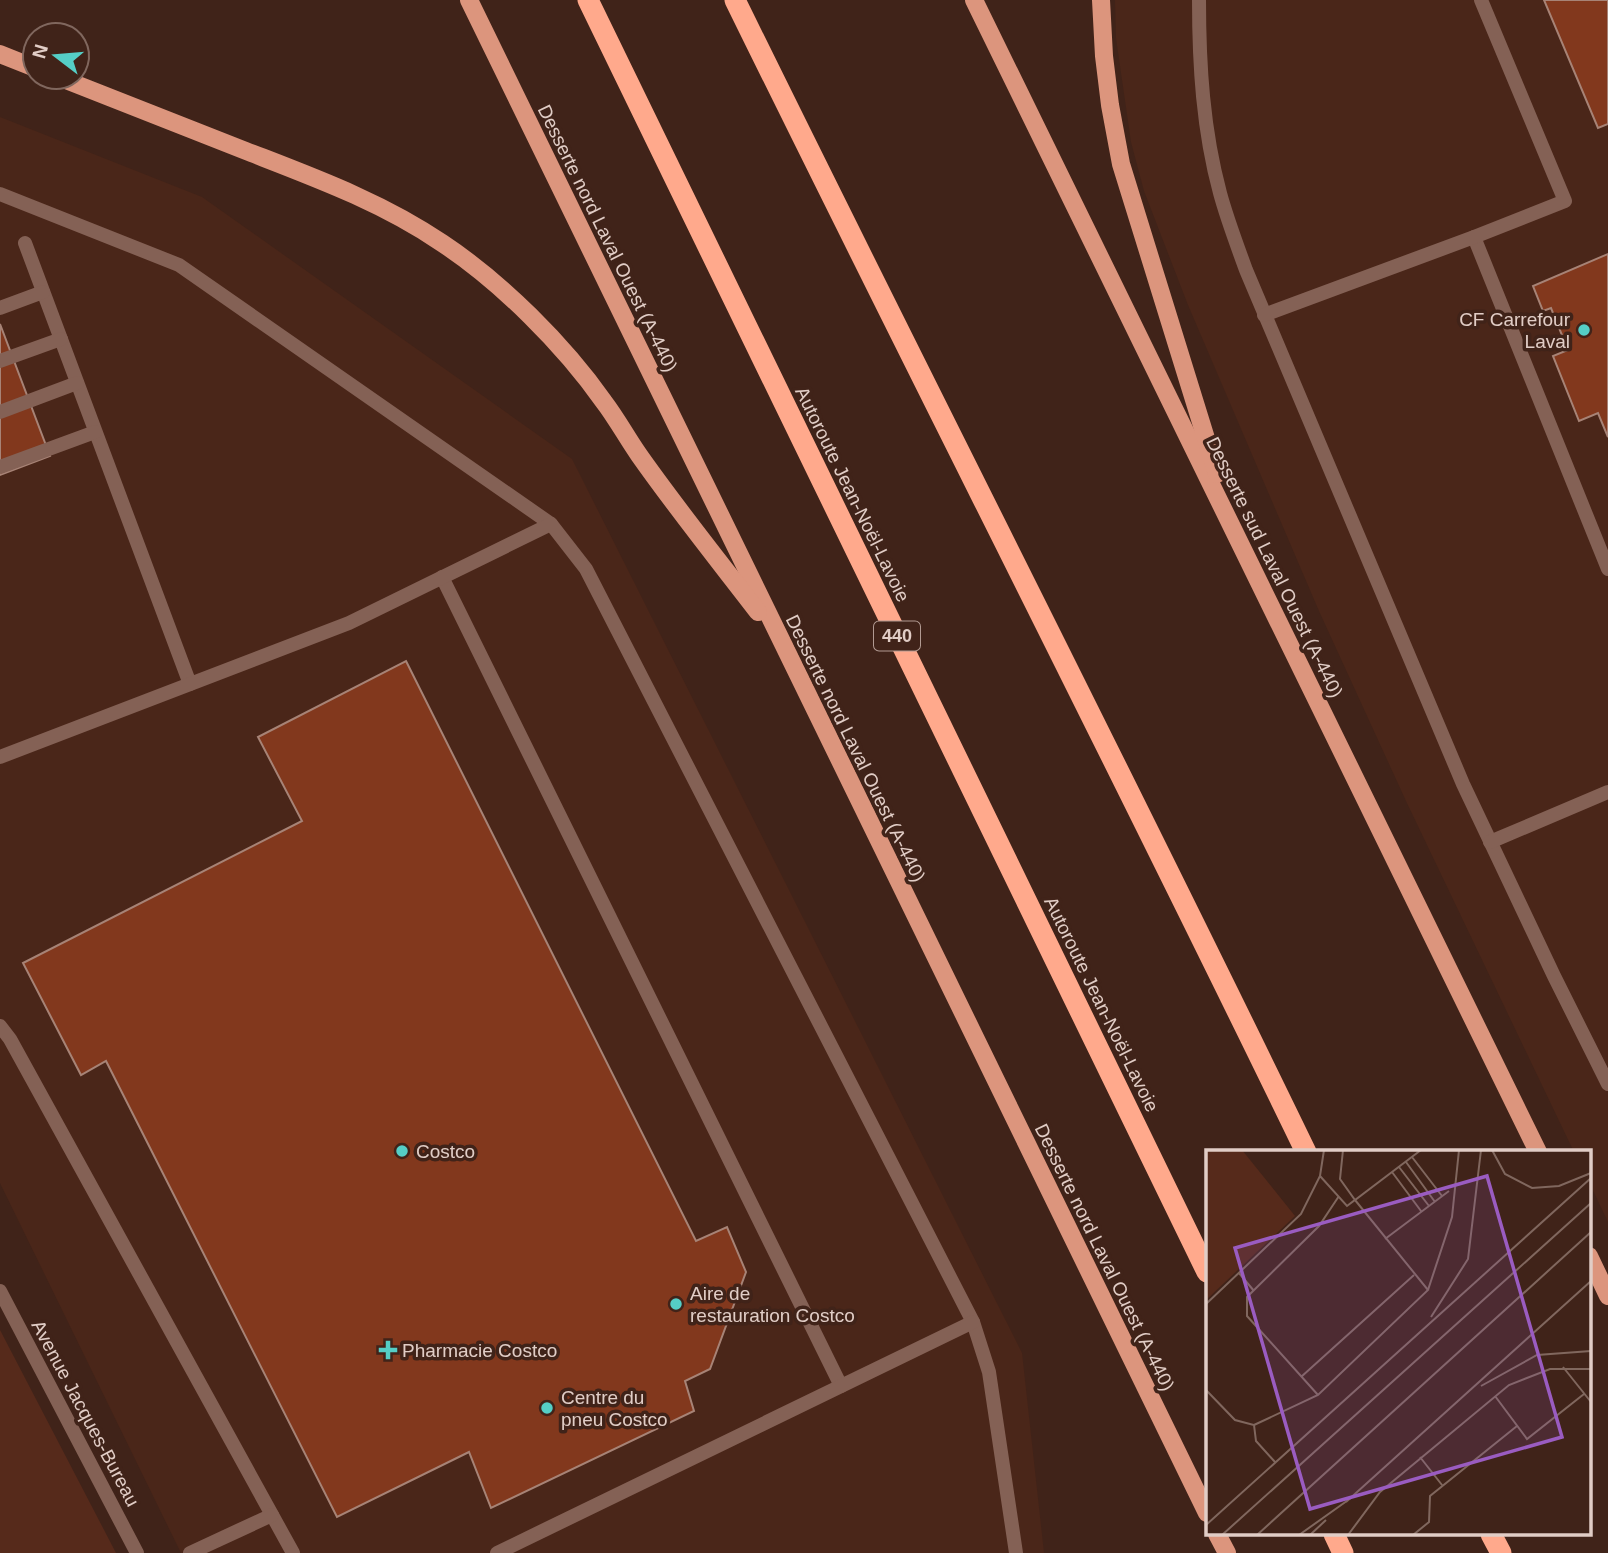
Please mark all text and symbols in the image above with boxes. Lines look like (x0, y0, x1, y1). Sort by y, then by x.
north arrow (21, 21, 91, 91)
text: N (28, 42, 52, 61)
street label: Desserte nord Laval Ouest (A-440) (534, 101, 682, 375)
place label: CF Carrefour Laval (1459, 309, 1571, 352)
marker: CF Carrefour Laval (1576, 322, 1592, 338)
street label: Autoroute Jean-Noël-Lavoie (791, 383, 914, 605)
street label: Desserte sud Laval Ouest (A-440) (1202, 434, 1347, 701)
street label: Desserte nord Laval Ouest (A-440) (782, 611, 930, 885)
road number: 440 (874, 622, 920, 650)
street label: Autoroute Jean-Noël-Lavoie (1040, 893, 1163, 1115)
street label: Desserte nord Laval Ouest (A-440) (1031, 1120, 1179, 1394)
place label: Costco (416, 1141, 475, 1162)
marker: Costco (394, 1143, 410, 1159)
inset map (1206, 1150, 1590, 1536)
place label: Aire de restauration Costco (690, 1283, 855, 1326)
marker: Aire de restauration Costco (668, 1296, 684, 1312)
street label: Avenue Jacques-Bureau (28, 1317, 144, 1510)
place label: Pharmacie Costco (402, 1340, 557, 1361)
marker: Pharmacie Costco (380, 1342, 396, 1358)
place label: Centre du pneu Costco (561, 1387, 668, 1430)
marker: Centre du pneu Costco (539, 1400, 555, 1416)

